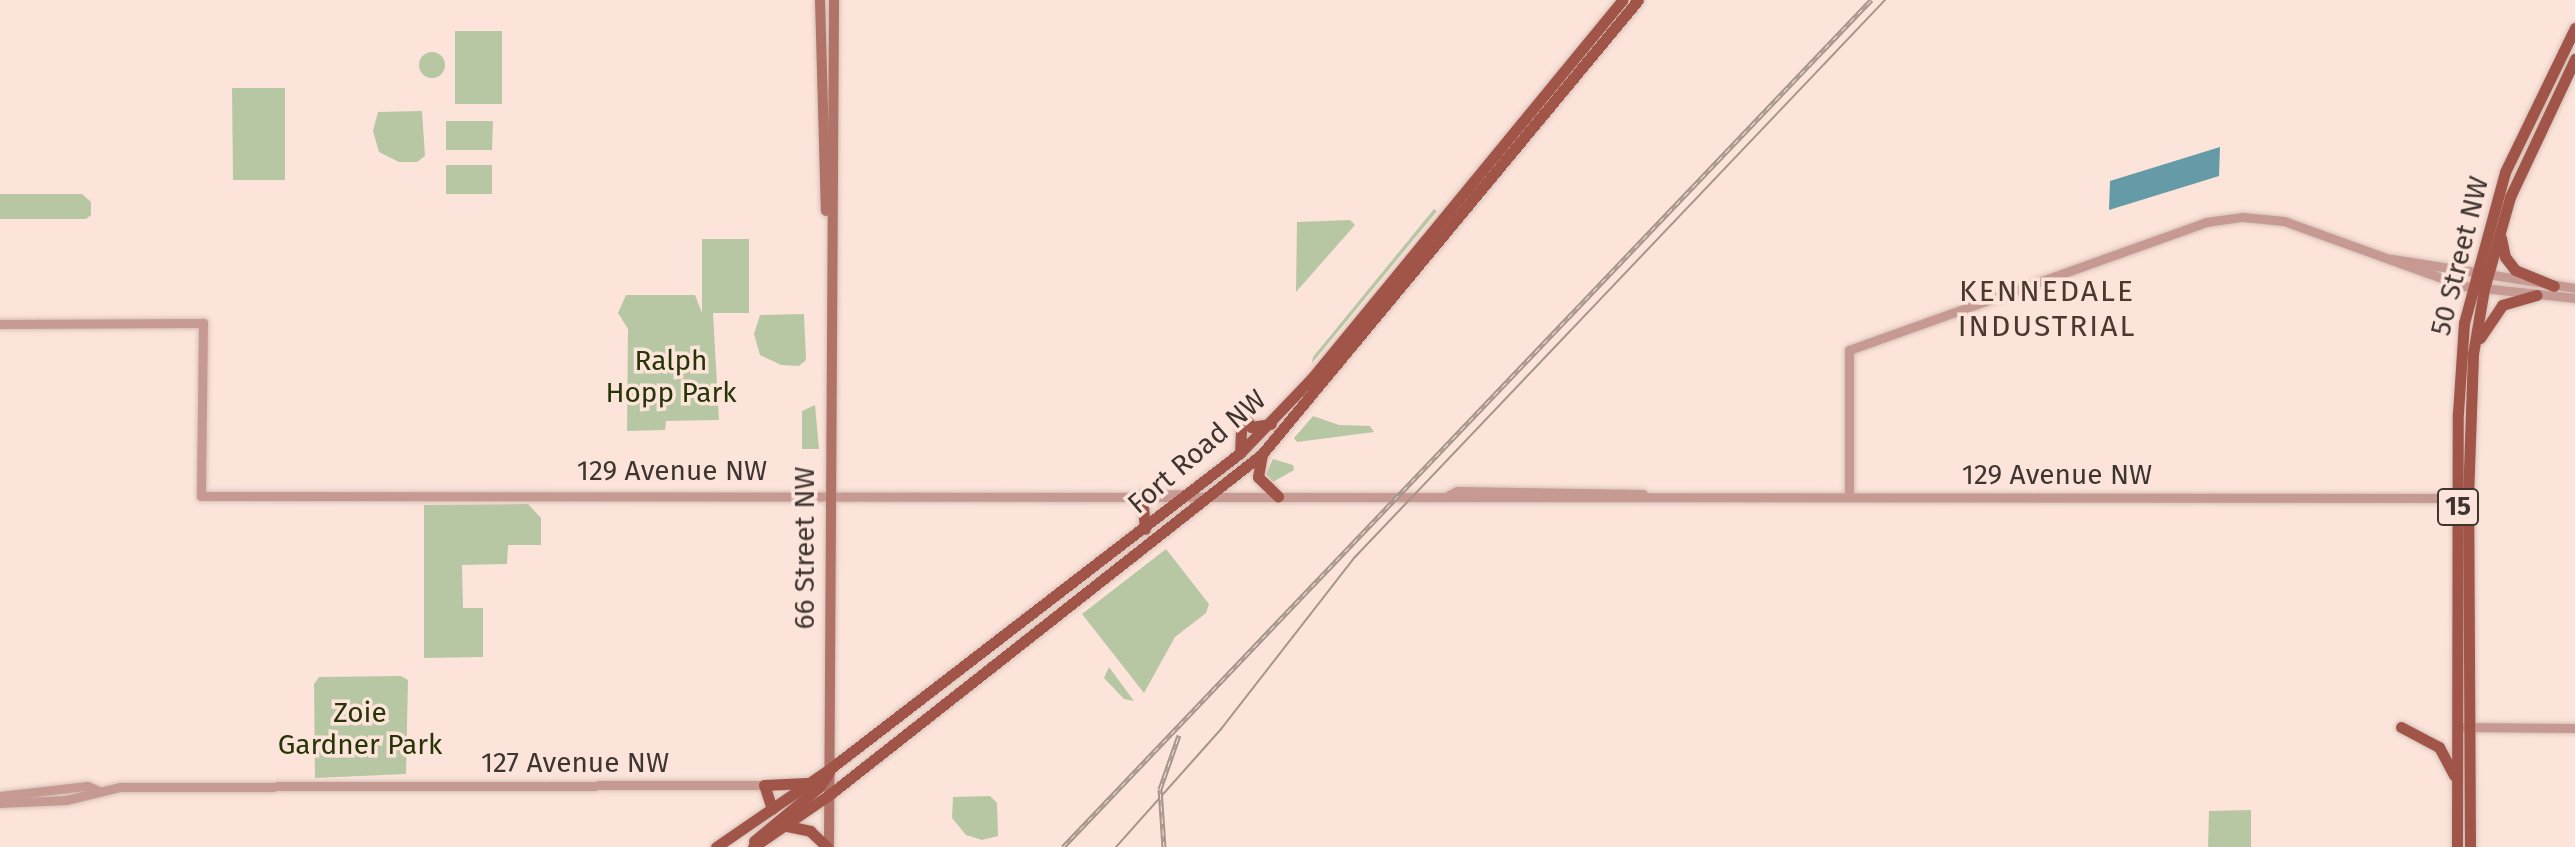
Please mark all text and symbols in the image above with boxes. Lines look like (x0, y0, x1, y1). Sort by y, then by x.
street label: 50 Street NW (2424, 173, 2496, 339)
district label: KENNEDALE INDUSTRIAL (1958, 273, 2136, 344)
park label: Ralph Hopp Park (605, 344, 737, 410)
street label: Fort Road NW (1121, 383, 1273, 521)
street label: 129 Avenue NW (577, 454, 767, 488)
street label: 129 Avenue NW (1962, 458, 2152, 492)
street label: 66 Street NW (788, 467, 822, 629)
road number: 15 (2436, 485, 2480, 529)
park label: Zoie Gardner Park (278, 696, 442, 762)
street label: 127 Avenue NW (481, 746, 669, 780)

